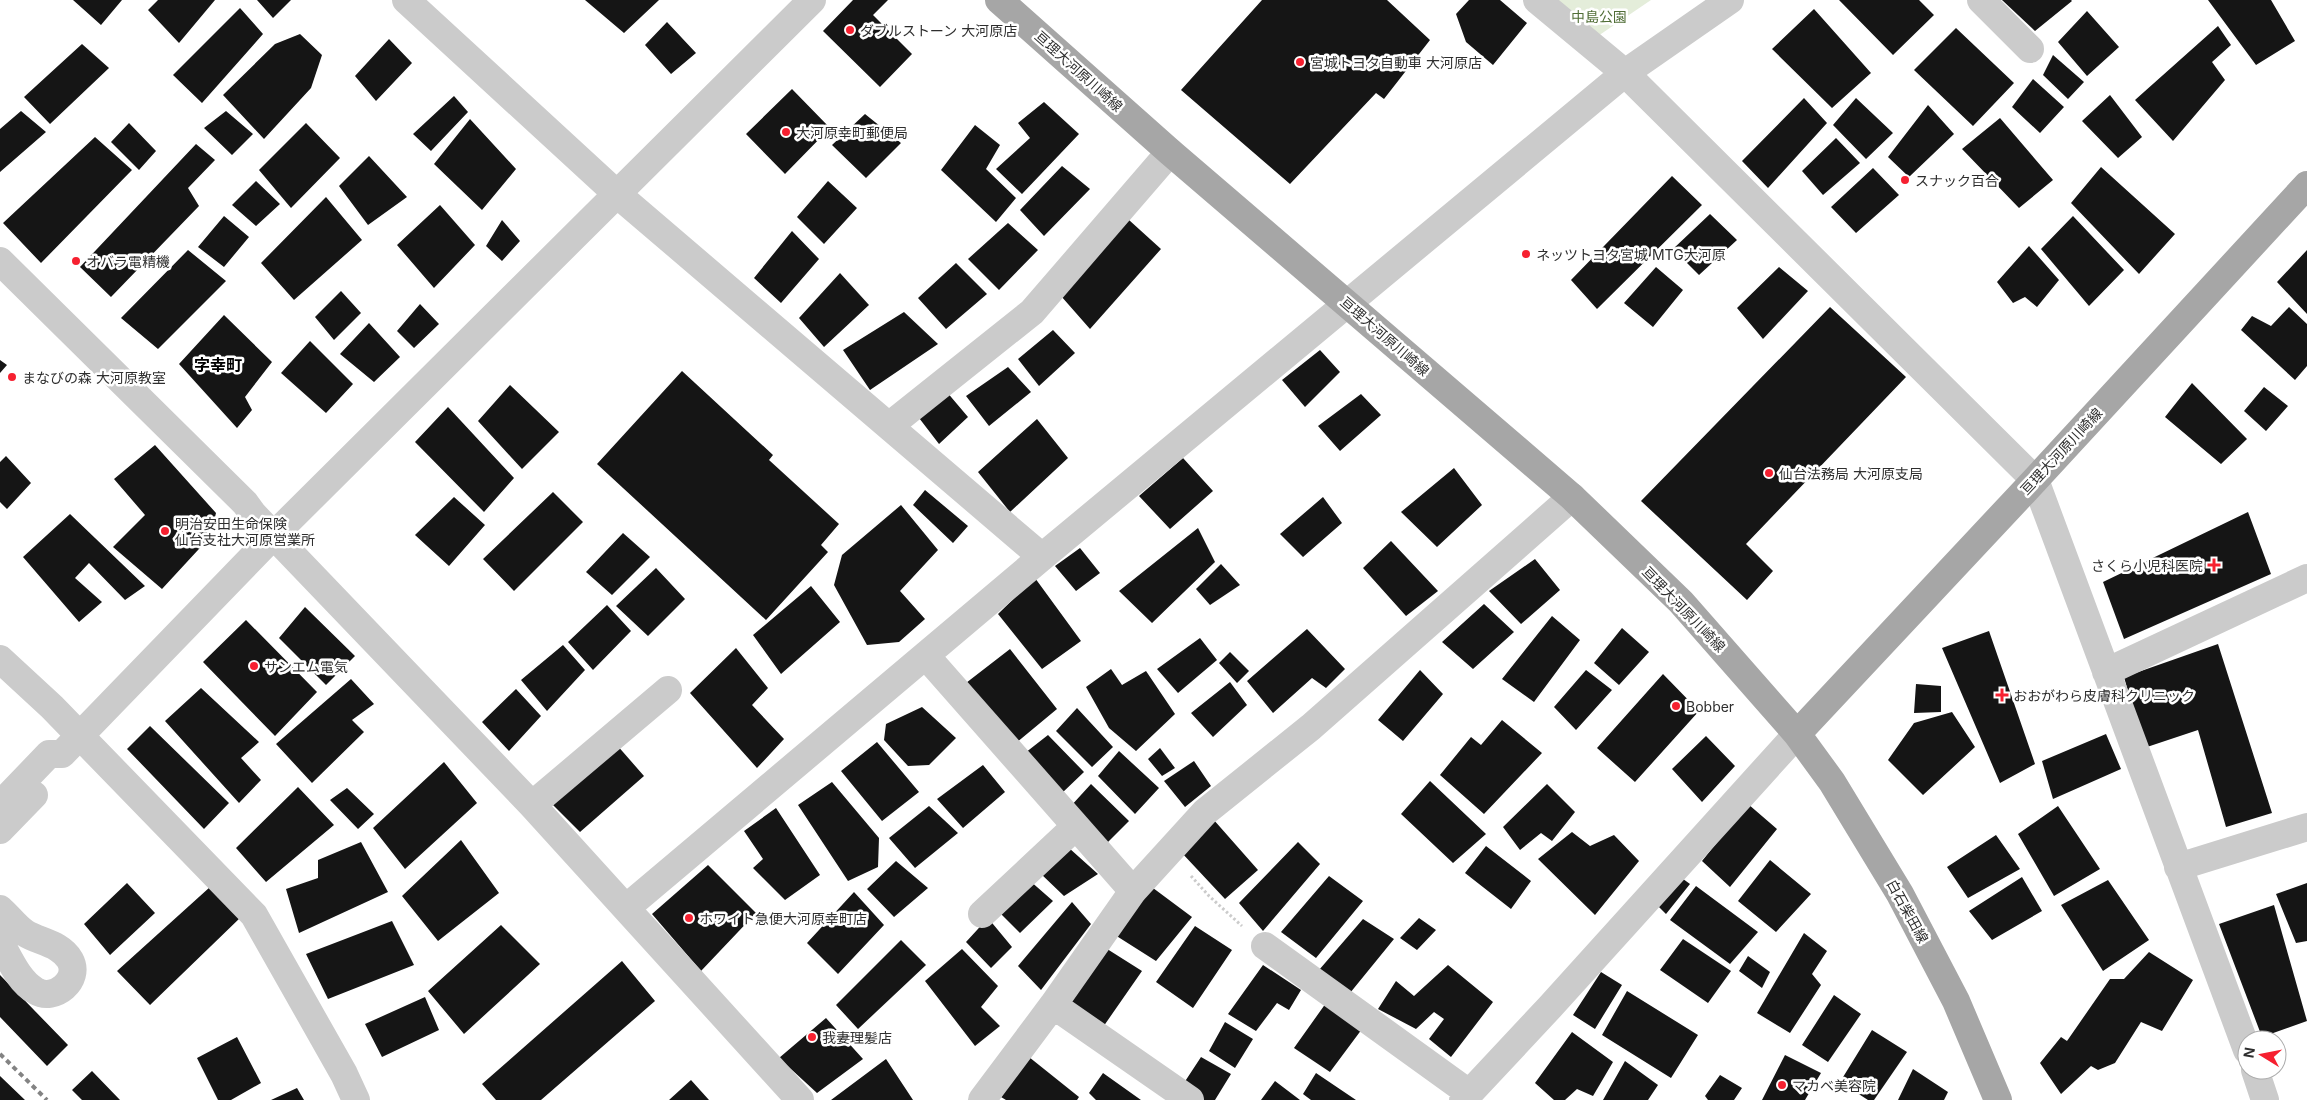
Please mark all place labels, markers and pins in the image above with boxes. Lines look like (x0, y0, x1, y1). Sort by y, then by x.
place label: ダブルストーン 大河原店 (860, 22, 1017, 39)
marker: ダブルストーン 大河原店 (844, 24, 856, 36)
place label: 宮城トヨタ自動車 大河原店 (1310, 54, 1482, 71)
marker: 宮城トヨタ自動車 大河原店 (1294, 56, 1306, 68)
place label: 大河原幸町郵便局 (796, 124, 908, 141)
marker: 大河原幸町郵便局 (780, 126, 792, 138)
place label: スナック百合 (1915, 172, 1999, 189)
marker: スナック百合 (1899, 174, 1911, 186)
place label: ネッツトヨタ宮城 MTG大河原 (1536, 246, 1726, 263)
marker: ネッツトヨタ宮城 MTG大河原 (1520, 248, 1532, 260)
place label: オバラ電精機 (86, 253, 170, 270)
marker: オバラ電精機 (70, 255, 82, 267)
place label: まなびの森 大河原教室 (22, 369, 166, 386)
marker: まなびの森 大河原教室 (6, 371, 18, 383)
place label: 仙台法務局 大河原支局 (1779, 465, 1923, 482)
marker: 仙台法務局 大河原支局 (1763, 467, 1775, 479)
place label: 明治安田生命保険 仙台支社大河原営業所 (175, 515, 315, 548)
marker: 明治安田生命保険 仙台支社大河原営業所 (159, 525, 171, 537)
place label: さくら小児科医院 (2091, 557, 2203, 574)
marker: さくら小児科医院 (2207, 558, 2221, 572)
place label: サンエム電気 (264, 658, 348, 675)
marker: サンエム電気 (248, 660, 260, 672)
place label: おおがわら皮膚科クリニック (2013, 687, 2195, 704)
marker: おおがわら皮膚科クリニック (1995, 688, 2009, 702)
place label: Bobber (1686, 698, 1734, 715)
marker: Bobber (1670, 700, 1682, 712)
place label: ホワイト急便大河原幸町店 (699, 910, 867, 927)
marker: ホワイト急便大河原幸町店 (683, 912, 695, 924)
place label: 我妻理髪店 (822, 1029, 892, 1046)
marker: 我妻理髪店 (806, 1031, 818, 1043)
place label: マカベ美容院 (1792, 1077, 1876, 1094)
marker: マカベ美容院 (1776, 1079, 1788, 1091)

